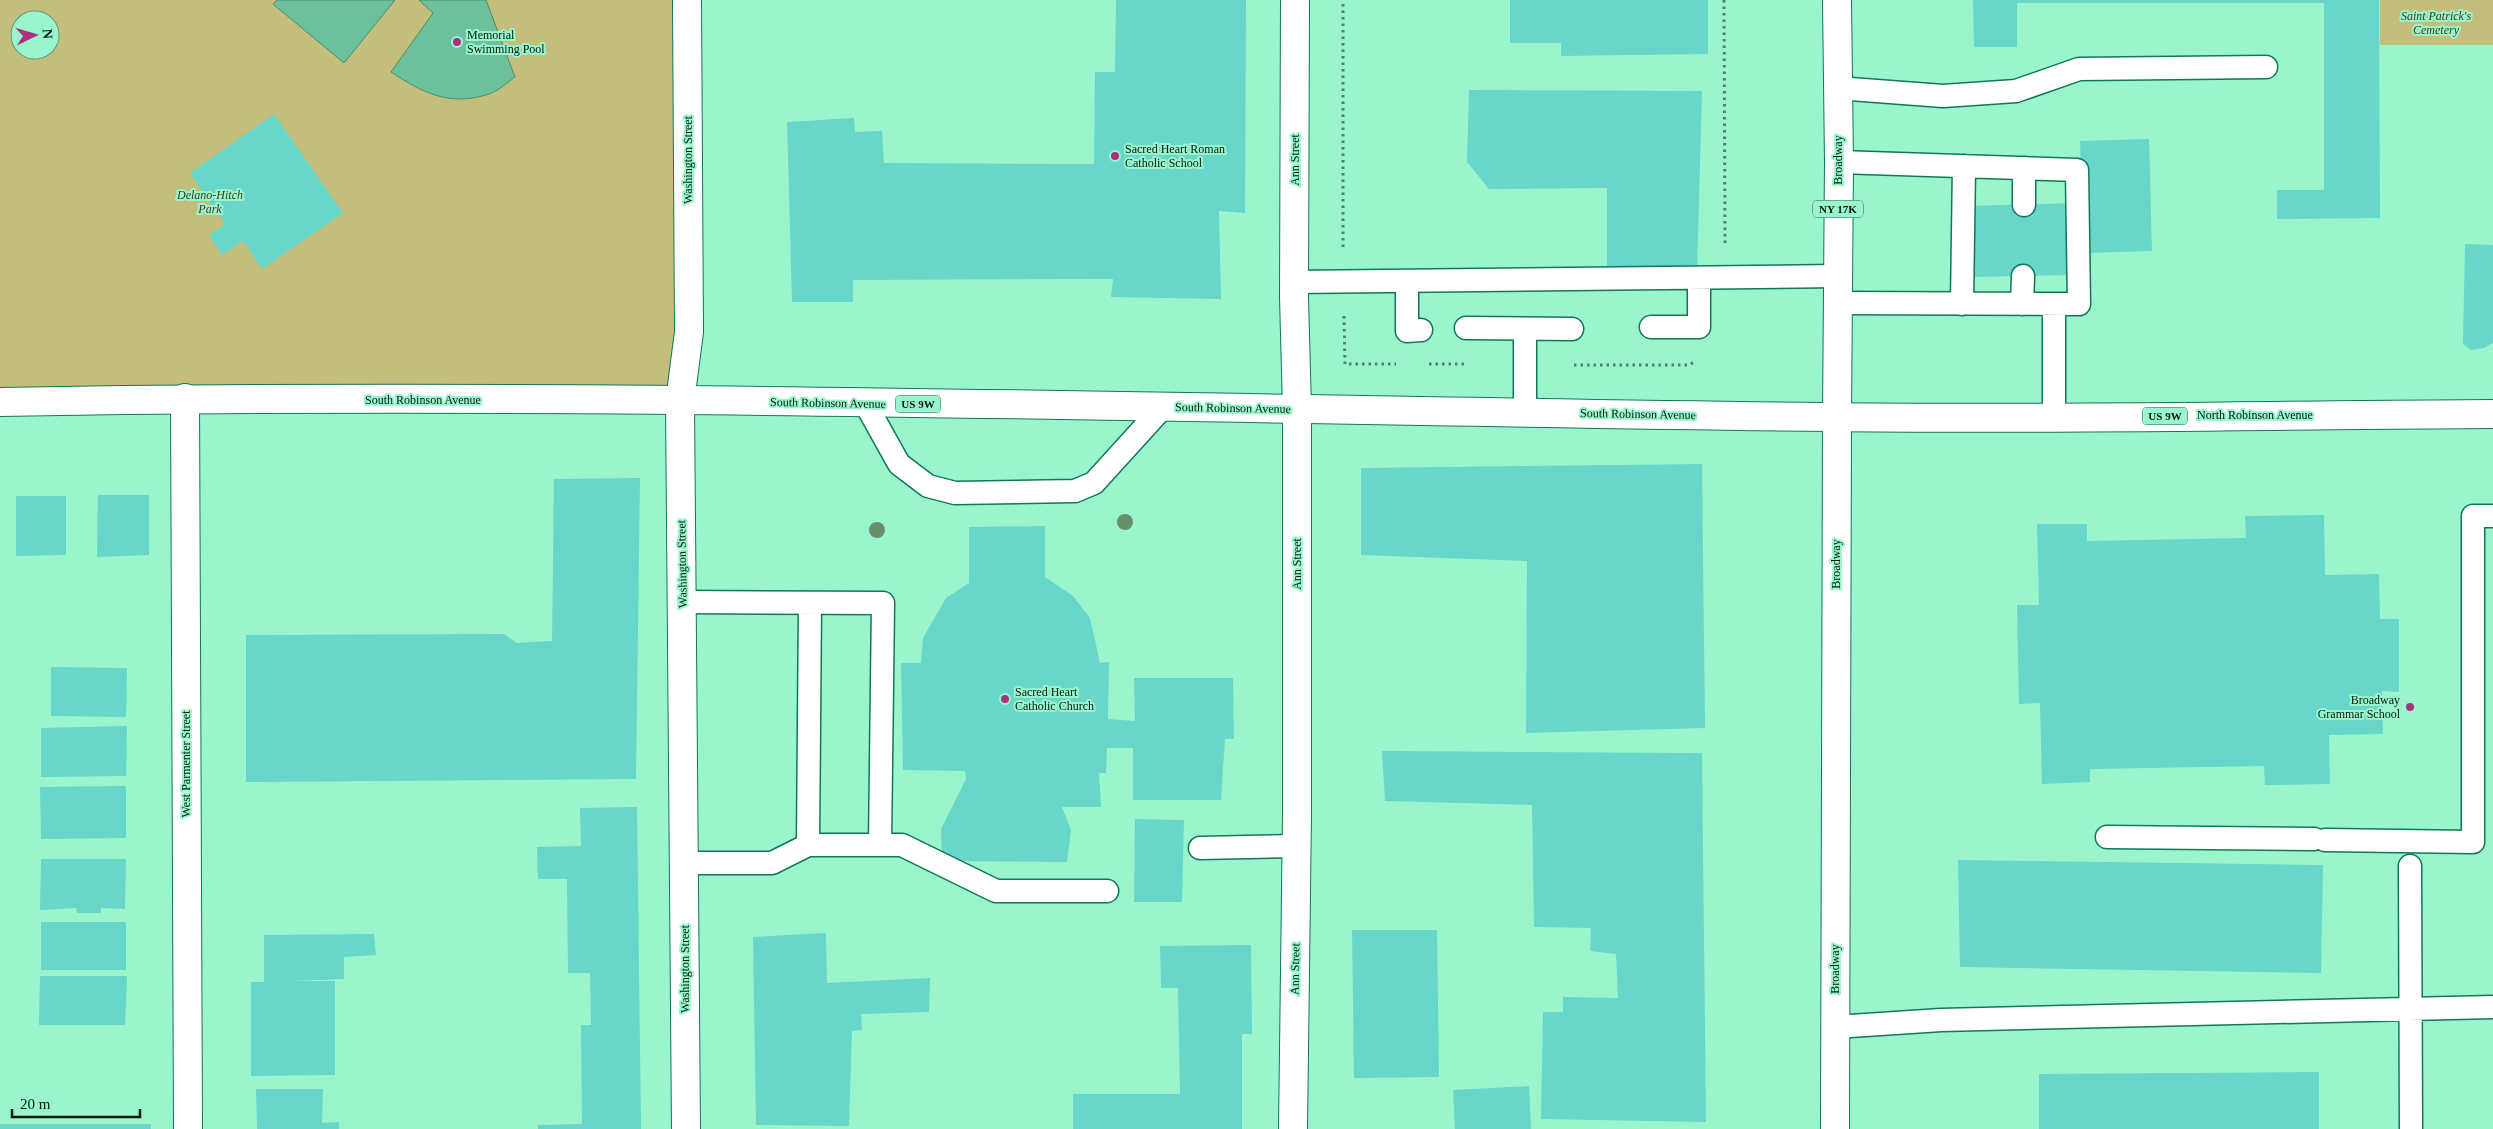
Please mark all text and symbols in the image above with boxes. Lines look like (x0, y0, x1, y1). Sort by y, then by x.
park label: Saint Patrick's Cemetery (2401, 9, 2471, 37)
north arrow (10, 10, 60, 60)
text: N (40, 28, 55, 40)
place label: Memorial Swimming Pool (467, 28, 545, 56)
marker: Memorial Swimming Pool (451, 36, 463, 48)
street label: Washington Street (681, 115, 695, 204)
street label: Ann Street (1288, 134, 1302, 186)
street label: Broadway (1831, 135, 1845, 185)
place label: Sacred Heart Roman Catholic School (1125, 142, 1225, 170)
marker: Sacred Heart Roman Catholic School (1109, 150, 1121, 162)
park label: Delano-Hitch Park (176, 188, 243, 216)
road number: NY 17K (1813, 200, 1863, 218)
street label: South Robinson Avenue (365, 393, 481, 407)
street label: South Robinson Avenue (770, 395, 886, 411)
road number: US 9W (896, 396, 940, 412)
street label: South Robinson Avenue (1175, 400, 1291, 416)
street label: South Robinson Avenue (1580, 406, 1696, 422)
road number: US 9W (2142, 408, 2188, 424)
street label: North Robinson Avenue (2197, 408, 2313, 422)
street label: Washington Street (674, 519, 690, 608)
street label: Ann Street (1290, 538, 1304, 590)
street label: Broadway (1829, 539, 1843, 589)
place label: Sacred Heart Catholic Church (1015, 685, 1094, 713)
marker: Sacred Heart Catholic Church (999, 693, 1011, 705)
place label: Broadway Grammar School (2318, 693, 2401, 721)
marker: Broadway Grammar School (2404, 701, 2416, 713)
street label: West Parmenter Street (179, 710, 193, 818)
street label: Washington Street (678, 924, 692, 1013)
street label: Ann Street (1288, 942, 1302, 995)
street label: Broadway (1828, 944, 1842, 994)
scale bar (12, 1086, 140, 1118)
text: 20 m (20, 1096, 51, 1112)

